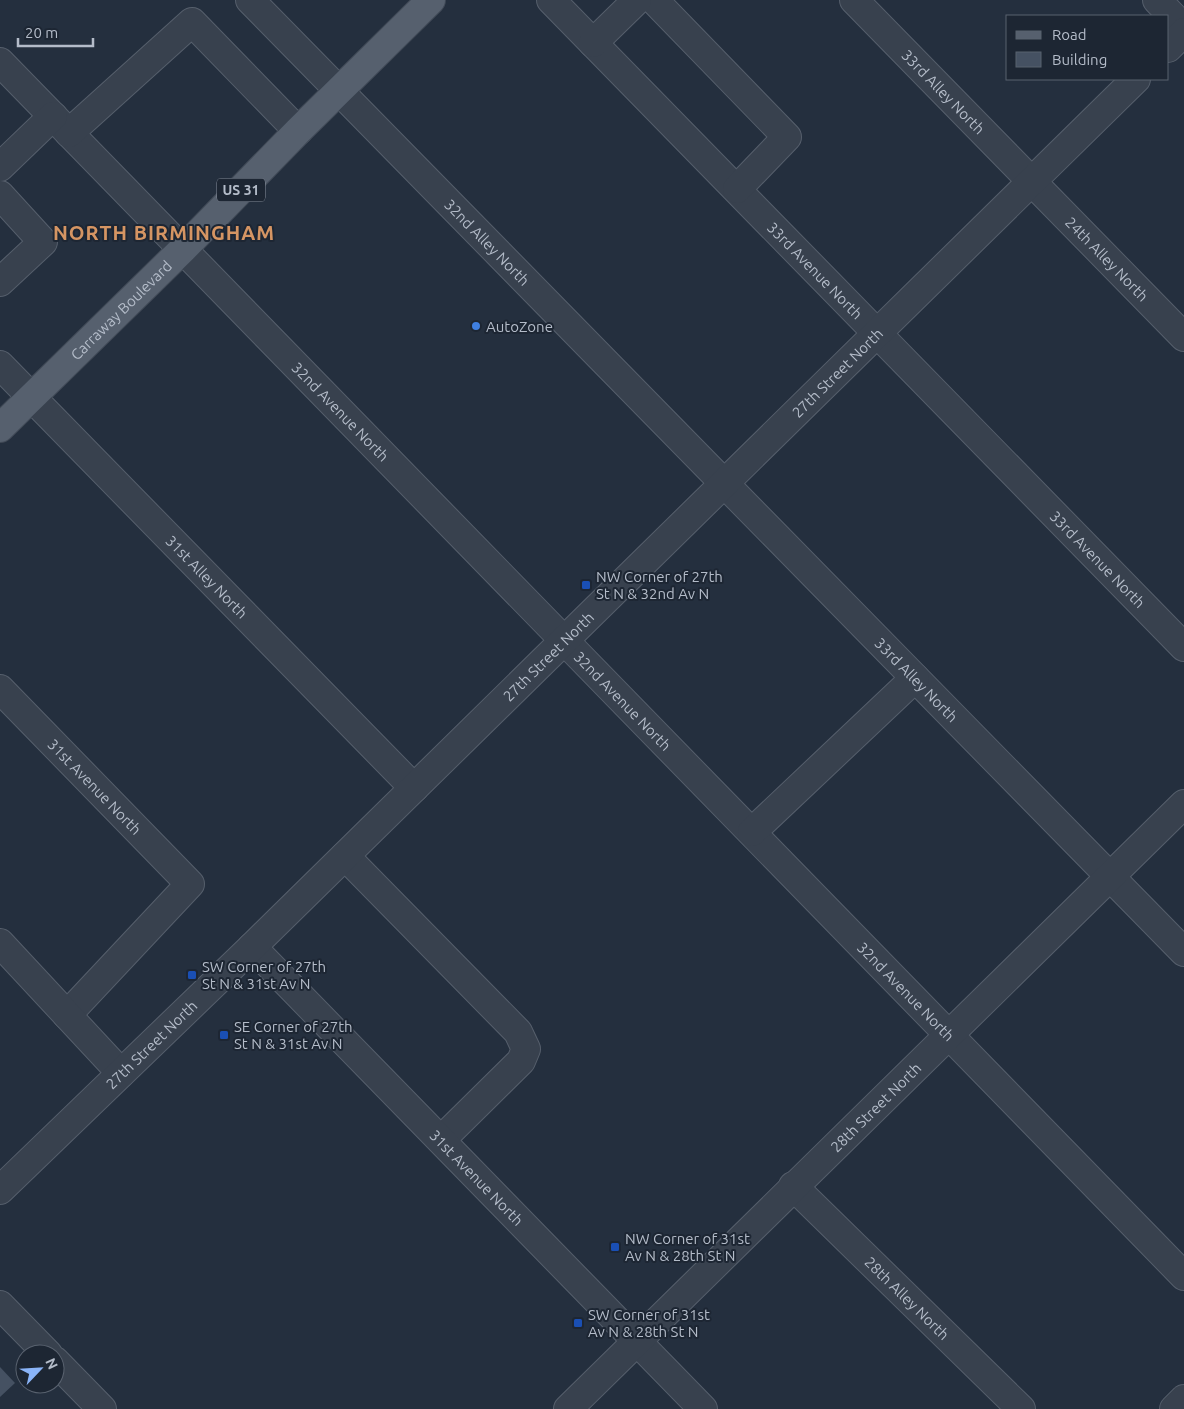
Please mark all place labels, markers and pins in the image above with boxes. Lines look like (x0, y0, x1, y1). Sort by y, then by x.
place label: AutoZone (486, 318, 553, 335)
marker: AutoZone (470, 320, 482, 332)
place label: NW Corner of 27th St N & 32nd Av N (596, 568, 723, 602)
marker: NW Corner of 27th St N & 32nd Av N (580, 579, 592, 591)
place label: SW Corner of 27th St N & 31st Av N (202, 958, 326, 992)
marker: SW Corner of 27th St N & 31st Av N (186, 969, 198, 981)
place label: SE Corner of 27th St N & 31st Av N (234, 1018, 353, 1052)
marker: SE Corner of 27th St N & 31st Av N (218, 1029, 230, 1041)
place label: NW Corner of 31st Av N & 28th St N (625, 1230, 750, 1264)
marker: NW Corner of 31st Av N & 28th St N (609, 1241, 621, 1253)
place label: SW Corner of 31st Av N & 28th St N (588, 1306, 710, 1340)
marker: SW Corner of 31st Av N & 28th St N (572, 1317, 584, 1329)

